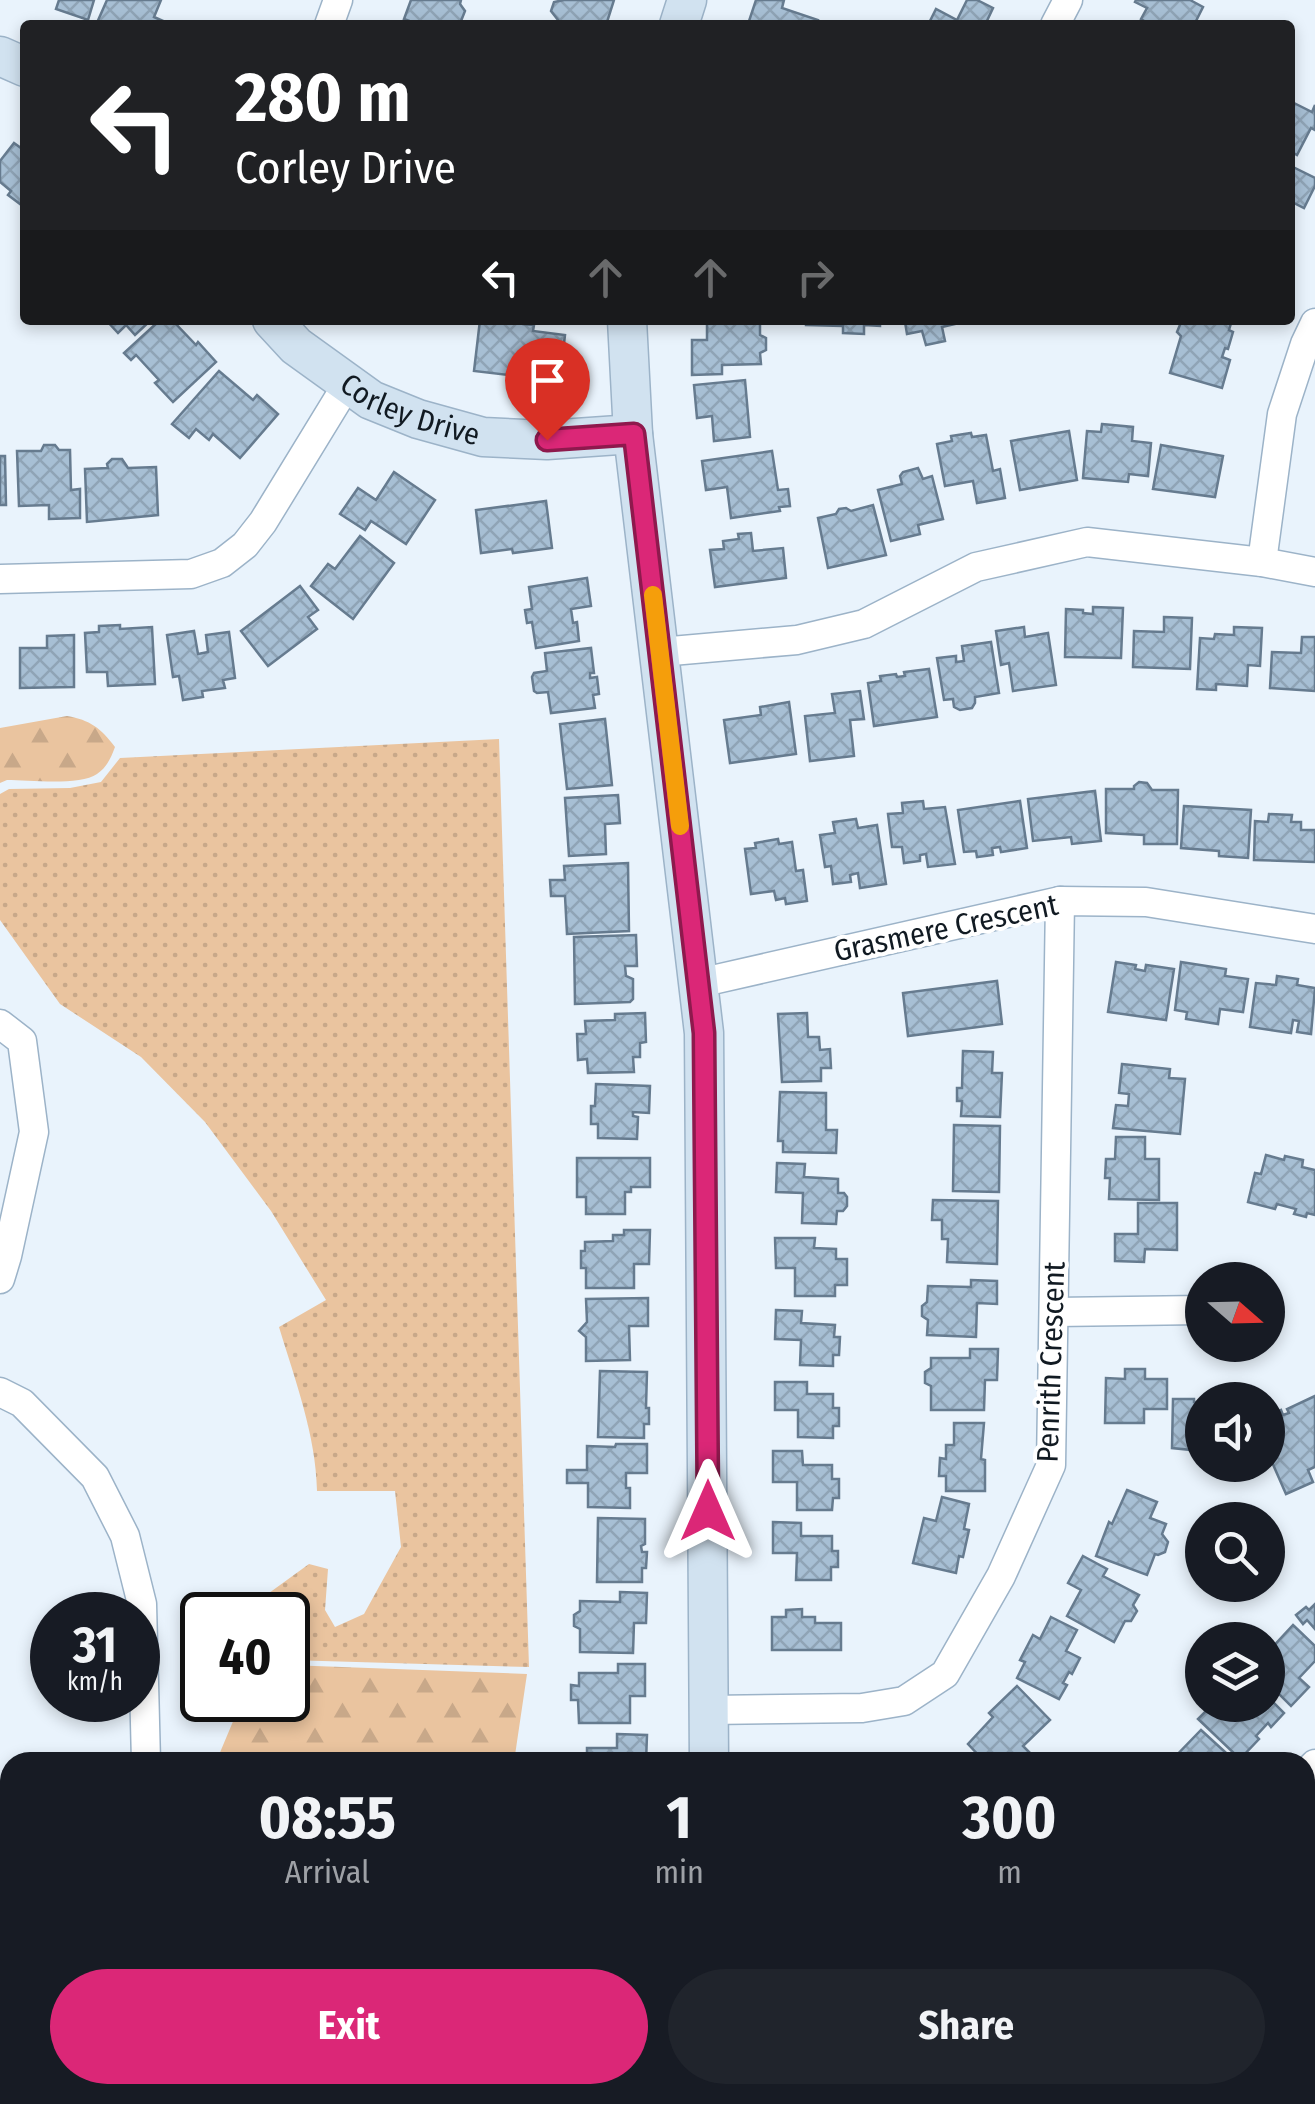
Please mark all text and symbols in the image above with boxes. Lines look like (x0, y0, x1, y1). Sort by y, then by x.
text: 280 m (235, 56, 411, 140)
icon: left (70, 60, 200, 190)
text: Corley Drive (235, 141, 456, 195)
icon: left (473, 250, 528, 305)
icon: ahead (578, 250, 633, 305)
icon: ahead (683, 250, 738, 305)
icon: right (788, 250, 843, 305)
pin (505, 338, 590, 441)
icon: arrive (520, 353, 575, 408)
street label: Corley Drive (333, 366, 484, 453)
street label: Grasmere Crescent (831, 887, 1062, 969)
street label: Penrith Crescent (1030, 1261, 1073, 1463)
north arrow (1185, 1262, 1285, 1362)
map controls (1185, 1262, 1285, 1722)
button: sound (1185, 1382, 1285, 1482)
position arrow (656, 1459, 760, 1563)
button: search (1185, 1502, 1285, 1602)
speed limit sign: 40 (180, 1592, 310, 1722)
text: 31 (73, 1615, 117, 1675)
button: layers (1185, 1622, 1285, 1722)
text: km/h (67, 1667, 123, 1697)
text: 08:55 (259, 1782, 396, 1854)
text: 1 (666, 1782, 692, 1854)
text: 300 (963, 1782, 1056, 1854)
text: Arrival (285, 1853, 370, 1891)
text: min (654, 1853, 704, 1891)
text: m (997, 1853, 1022, 1891)
button: Exit (50, 1969, 648, 2084)
button: Share (668, 1969, 1265, 2084)

